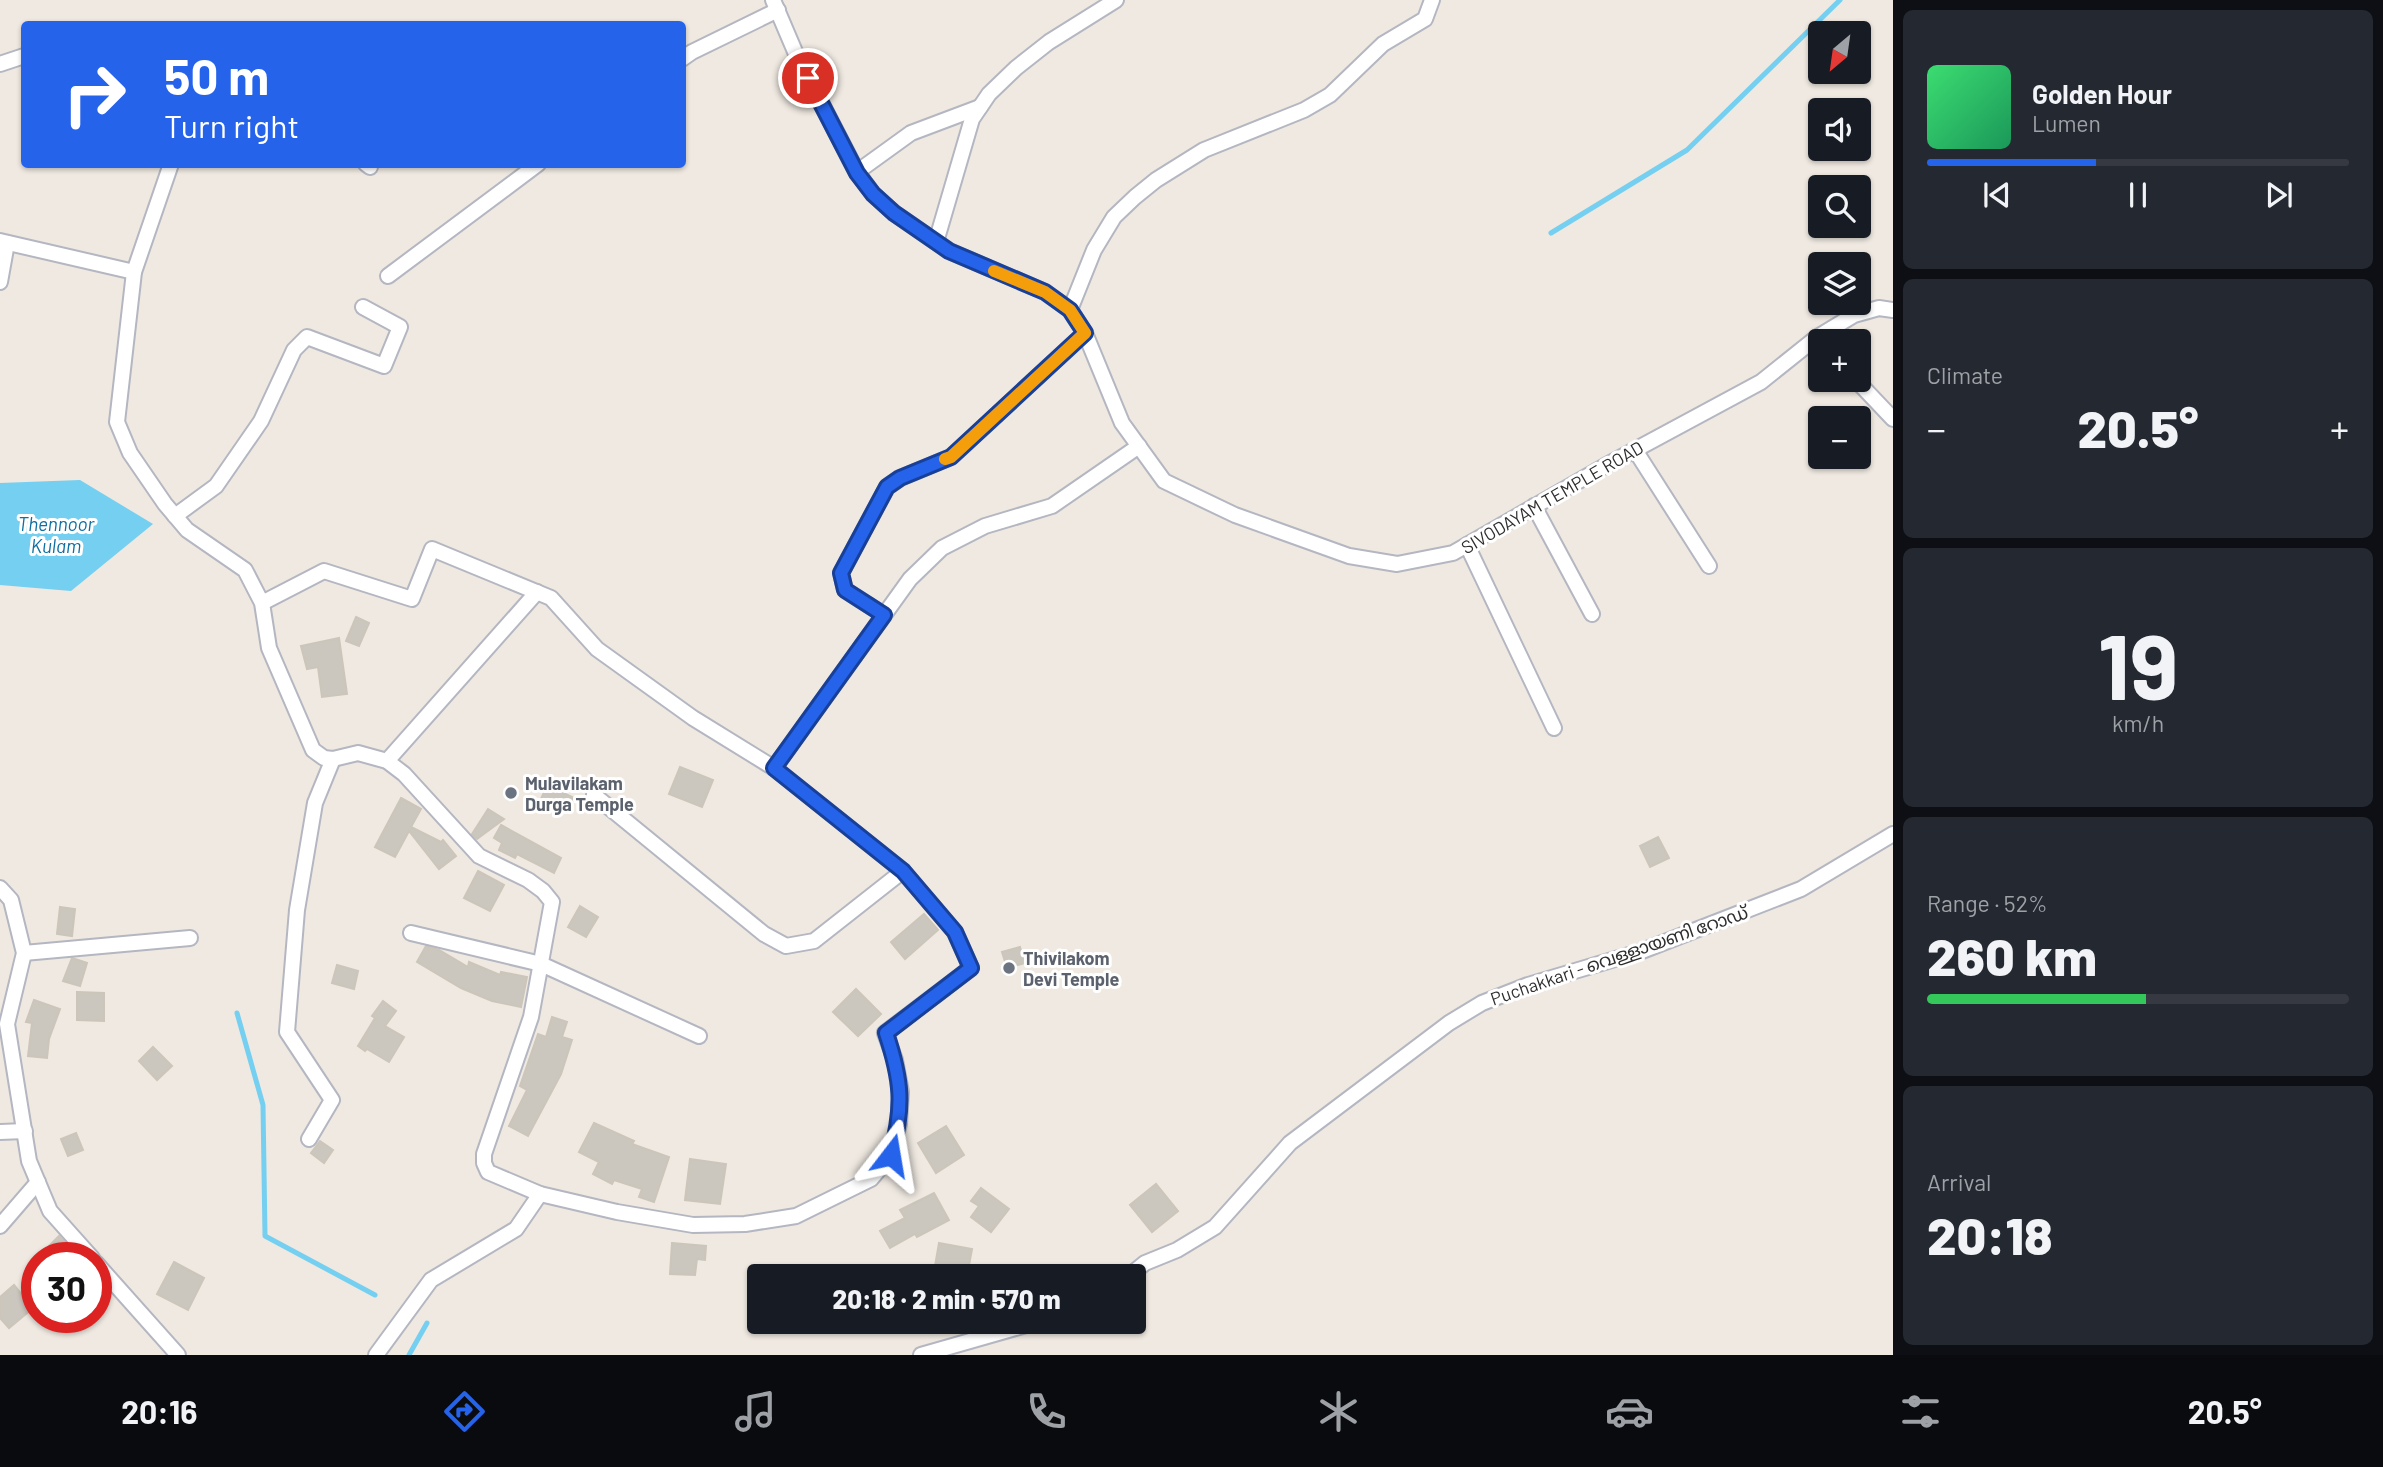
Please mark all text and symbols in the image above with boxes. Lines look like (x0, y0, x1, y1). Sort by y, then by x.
north arrow (1808, 21, 1871, 84)
map controls (1808, 21, 1871, 469)
text: 50 m (164, 46, 269, 105)
pin (778, 48, 838, 108)
icon: right (49, 49, 140, 140)
icon: arrive (789, 59, 827, 97)
text: Golden Hour (2032, 78, 2172, 109)
button: sound (1808, 98, 1871, 161)
text: Turn right (164, 106, 299, 144)
text: Lumen (2032, 109, 2101, 137)
button: search (1808, 175, 1871, 238)
icon: previous (1978, 176, 2016, 214)
icon: pause (2119, 176, 2157, 214)
icon: next (2260, 176, 2298, 214)
button: layers (1808, 252, 1871, 315)
button: + (1808, 329, 1871, 392)
text: Climate (1927, 361, 2003, 389)
text: 20.5° (2077, 396, 2199, 458)
text: − (1927, 405, 1946, 451)
text: + (2330, 405, 2349, 451)
button: − (1808, 406, 1871, 469)
street label: SIVODAYAM TEMPLE ROAD (1457, 436, 1647, 558)
water label: Thennoor Kulam (18, 512, 96, 557)
text: 19 (2098, 609, 2178, 718)
text: km/h (2112, 709, 2164, 737)
place label: Mulavilakam Durga Temple (525, 772, 634, 815)
marker: Mulavilakam Durga Temple (503, 785, 519, 801)
text: Range · 52% (1927, 889, 2047, 917)
street label: Puchakkari - വെള്ളായണി റോഡ് (1487, 900, 1753, 1009)
text: 260 km (1927, 924, 2097, 986)
place label: Thivilakom Devi Temple (1023, 947, 1119, 990)
marker: Thivilakom Devi Temple (1001, 960, 1017, 976)
position arrow (854, 1118, 928, 1192)
text: Arrival (1927, 1168, 1991, 1196)
text: 20:18 (1927, 1203, 2053, 1265)
speed limit sign: 30 (21, 1242, 112, 1333)
text: 20:18 · 2 min · 570 m (832, 1283, 1061, 1314)
icon: directions (440, 1387, 489, 1436)
icon: music (731, 1387, 780, 1436)
icon: phone (1022, 1387, 1071, 1436)
icon: climate (1314, 1387, 1363, 1436)
icon: car (1605, 1387, 1654, 1436)
icon: filters (1896, 1387, 1945, 1436)
text: 20:16 (121, 1392, 197, 1430)
text: 20.5° (2188, 1392, 2262, 1430)

